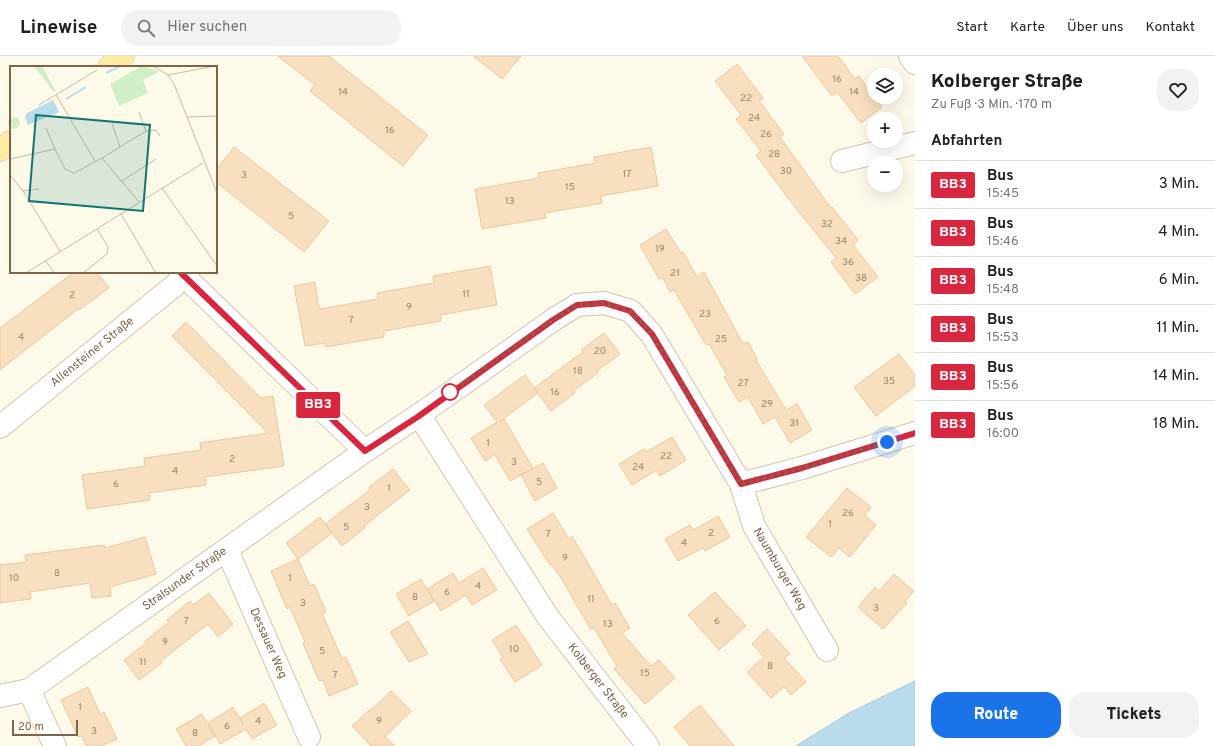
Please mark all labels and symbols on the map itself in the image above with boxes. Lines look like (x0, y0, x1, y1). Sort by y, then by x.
inset map (10, 66, 217, 273)
house number: 16 (832, 73, 842, 86)
house number: 14 (338, 86, 348, 99)
house number: 14 (849, 86, 859, 99)
house number: 22 (740, 92, 752, 105)
house number: 24 (748, 112, 760, 125)
house number: 16 (385, 124, 395, 137)
house number: 26 (760, 128, 772, 141)
house number: 28 (768, 148, 780, 161)
house number: 30 (780, 165, 792, 178)
house number: 17 (623, 168, 631, 181)
house number: 3 (241, 169, 247, 182)
house number: 15 (565, 181, 575, 194)
house number: 13 (505, 195, 515, 208)
house number: 5 (288, 210, 294, 223)
house number: 32 (821, 218, 833, 231)
house number: 34 (835, 235, 847, 248)
house number: 19 (655, 243, 665, 256)
house number: 36 (842, 256, 854, 269)
house number: 21 (670, 267, 680, 280)
house number: 38 (855, 272, 867, 285)
house number: 11 (462, 288, 470, 301)
house number: 2 (69, 289, 75, 302)
house number: 9 (406, 301, 412, 314)
house number: 23 (699, 308, 711, 321)
street label: Allensteiner Straße (47, 313, 138, 391)
house number: 7 (348, 314, 354, 327)
house number: 4 (18, 331, 24, 344)
house number: 25 (715, 333, 727, 346)
house number: 20 (594, 345, 606, 358)
house number: 18 (573, 365, 583, 378)
house number: 35 (883, 375, 895, 388)
house number: 27 (737, 377, 749, 390)
unlabelled marker (441, 383, 459, 401)
house number: 16 (550, 386, 560, 399)
line badge: BB3 (295, 392, 341, 418)
house number: 29 (761, 398, 773, 411)
house number: 31 (789, 417, 799, 430)
your location (877, 432, 897, 452)
house number: 1 (486, 437, 490, 450)
house number: 22 (660, 450, 672, 463)
house number: 2 (229, 453, 235, 466)
house number: 3 (511, 456, 517, 469)
house number: 24 (632, 461, 644, 474)
house number: 4 (172, 465, 178, 478)
house number: 5 (536, 476, 542, 489)
house number: 6 (113, 478, 119, 491)
house number: 1 (387, 482, 391, 495)
house number: 3 (364, 501, 370, 514)
house number: 26 (842, 507, 854, 520)
house number: 1 (828, 518, 832, 531)
house number: 5 (343, 521, 349, 534)
street label: Naumburger Weg (749, 525, 810, 613)
house number: 2 (708, 527, 714, 540)
house number: 7 (545, 528, 551, 541)
house number: 4 (681, 537, 687, 550)
street label: Stralsunder Straße (140, 544, 230, 615)
house number: 9 (562, 552, 568, 565)
house number: 8 (54, 567, 60, 580)
house number: 10 (9, 572, 19, 585)
house number: 1 (288, 572, 292, 585)
house number: 4 (475, 580, 481, 593)
house number: 6 (444, 586, 450, 599)
house number: 8 (412, 591, 418, 604)
house number: 11 (587, 593, 595, 606)
house number: 3 (300, 597, 306, 610)
house number: 3 (873, 602, 879, 615)
street label: Dessauer Weg (245, 606, 290, 681)
house number: 7 (183, 615, 189, 628)
house number: 6 (714, 615, 720, 628)
house number: 13 (603, 618, 613, 631)
house number: 9 (162, 636, 168, 649)
street label: Kolberger Straße (564, 640, 632, 722)
house number: 10 (509, 643, 519, 656)
house number: 5 (319, 645, 325, 658)
house number: 11 (139, 656, 147, 669)
house number: 8 (767, 660, 773, 673)
house number: 15 (640, 667, 650, 680)
house number: 7 (332, 669, 338, 682)
house number: 1 (78, 701, 82, 714)
house number: 4 (255, 715, 261, 728)
house number: 9 (376, 715, 382, 728)
scale bar (12, 718, 78, 737)
house number: 6 (224, 720, 230, 733)
house number: 3 (91, 725, 97, 738)
house number: 8 (192, 727, 198, 740)

